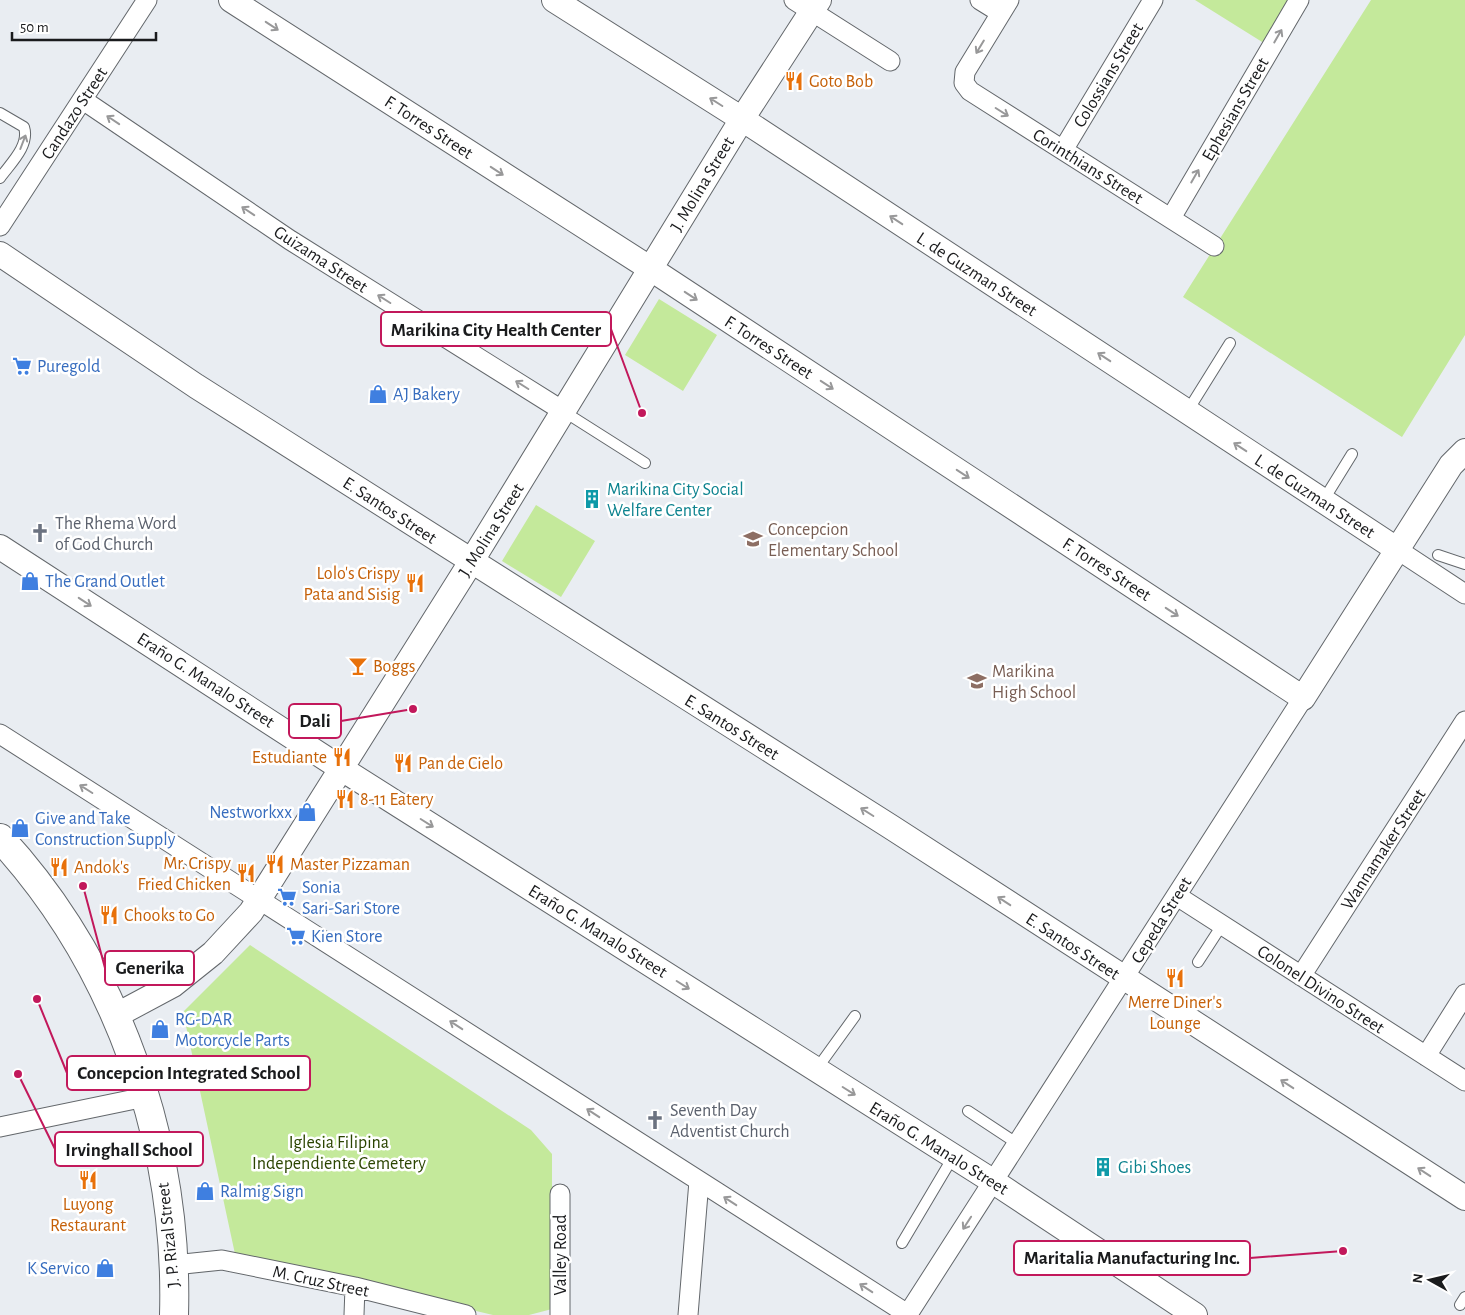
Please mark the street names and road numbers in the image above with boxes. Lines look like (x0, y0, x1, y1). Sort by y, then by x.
street label: Colossians Street (1071, 20, 1147, 131)
street label: Ephesians Street (1199, 55, 1273, 164)
street label: Candazo Street (38, 64, 111, 163)
street label: F. Torres Street (381, 93, 476, 163)
street label: Corinthians Street (1029, 126, 1146, 208)
street label: J. Molina Street (668, 134, 738, 235)
street label: Guizama Street (270, 223, 371, 297)
street label: L. de Guzman Street (913, 229, 1040, 320)
street label: F. Torres Street (721, 313, 816, 383)
street label: L. de Guzman Street (1251, 451, 1378, 542)
street label: E. Santos Street (339, 474, 440, 548)
street label: J. Molina Street (456, 480, 528, 580)
street label: F. Torres Street (1059, 535, 1154, 605)
street label: Eraño G. Manalo Street (134, 630, 278, 732)
street label: E. Santos Street (681, 692, 782, 764)
street label: Wannamaker Street (1338, 786, 1430, 913)
street label: Cepeda Street (1128, 874, 1196, 967)
street label: Eraño G. Manalo Street (525, 882, 670, 982)
street label: E. Santos Street (1022, 910, 1123, 984)
street label: Colonel Divino Street (1254, 942, 1387, 1038)
street label: Eraño G. Manalo Street (866, 1099, 1011, 1199)
street label: J. P. Rizal Street (155, 1181, 183, 1288)
street label: Valley Road (552, 1214, 570, 1296)
street label: M. Cruz Street (271, 1263, 371, 1301)

